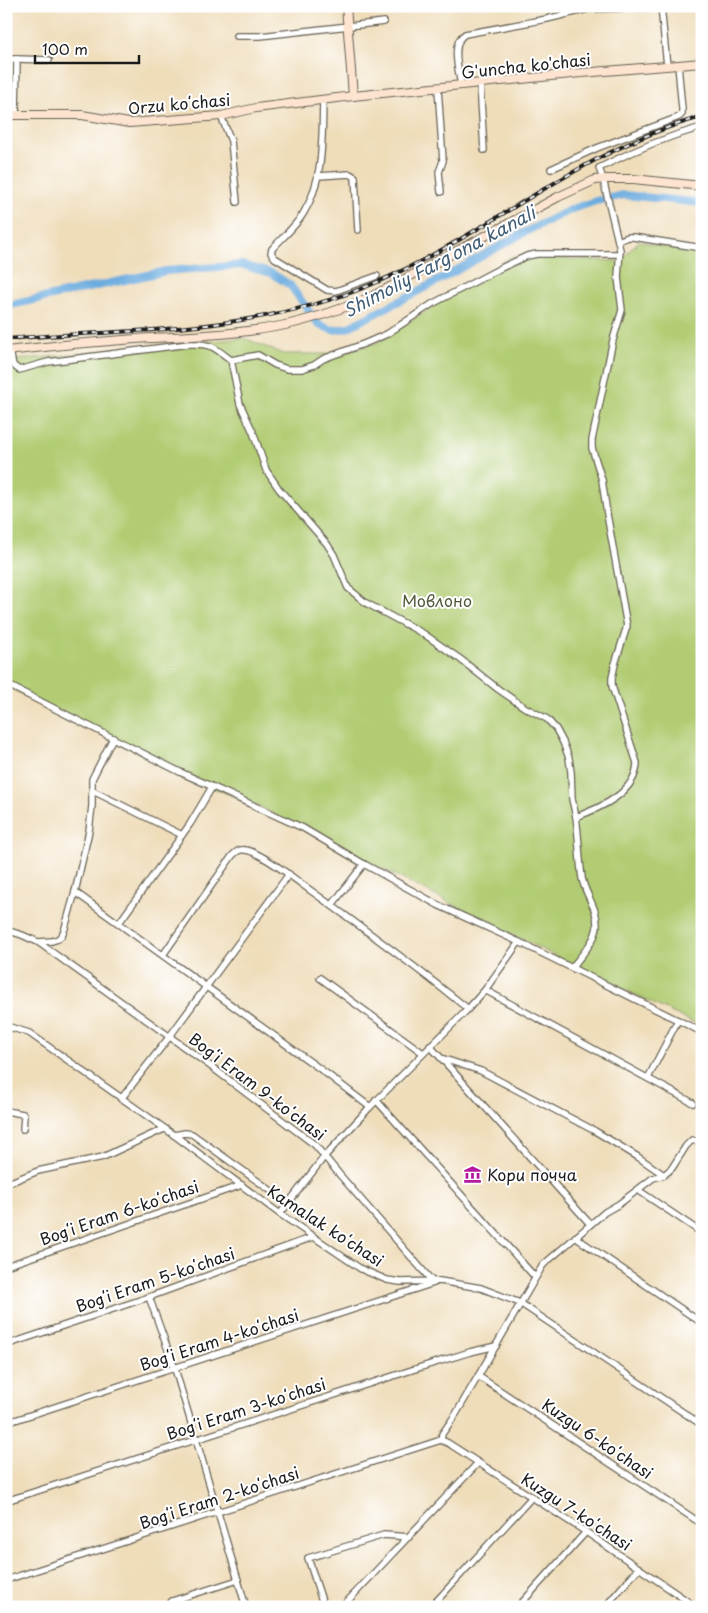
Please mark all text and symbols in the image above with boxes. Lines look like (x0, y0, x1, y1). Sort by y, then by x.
scale bar (35, 32, 139, 64)
text: 100 m (42, 37, 88, 60)
street label: G'uncha ko'chasi (460, 46, 592, 84)
street label: Orzu koʻchasi (127, 87, 231, 119)
water label: Shimoliy Fargʻona kanali (338, 197, 542, 323)
park label: Мовлоно (402, 588, 472, 612)
street label: Bogʻi Eram 9-koʻchasi (184, 1026, 332, 1146)
place label: Кори почча (487, 1162, 577, 1186)
museum icon: Кори почча (463, 1164, 483, 1184)
street label: Bogʻi Eram 6-koʻchasi (36, 1174, 202, 1250)
street label: Kamalak koʻchasi (263, 1178, 389, 1272)
street label: Bogʻi Eram 5-koʻchasi (72, 1241, 238, 1317)
street label: Bogʻi Eram 4-koʻchasi (136, 1302, 302, 1376)
street label: Bogʻi Eram 3-koʻchasi (163, 1371, 329, 1445)
street label: Kuzgu 6-koʻchasi (538, 1392, 658, 1484)
street label: Bogʻi Eram 2-koʻchasi (136, 1460, 302, 1534)
street label: Kuzgu 7-koʻchasi (517, 1466, 637, 1556)

